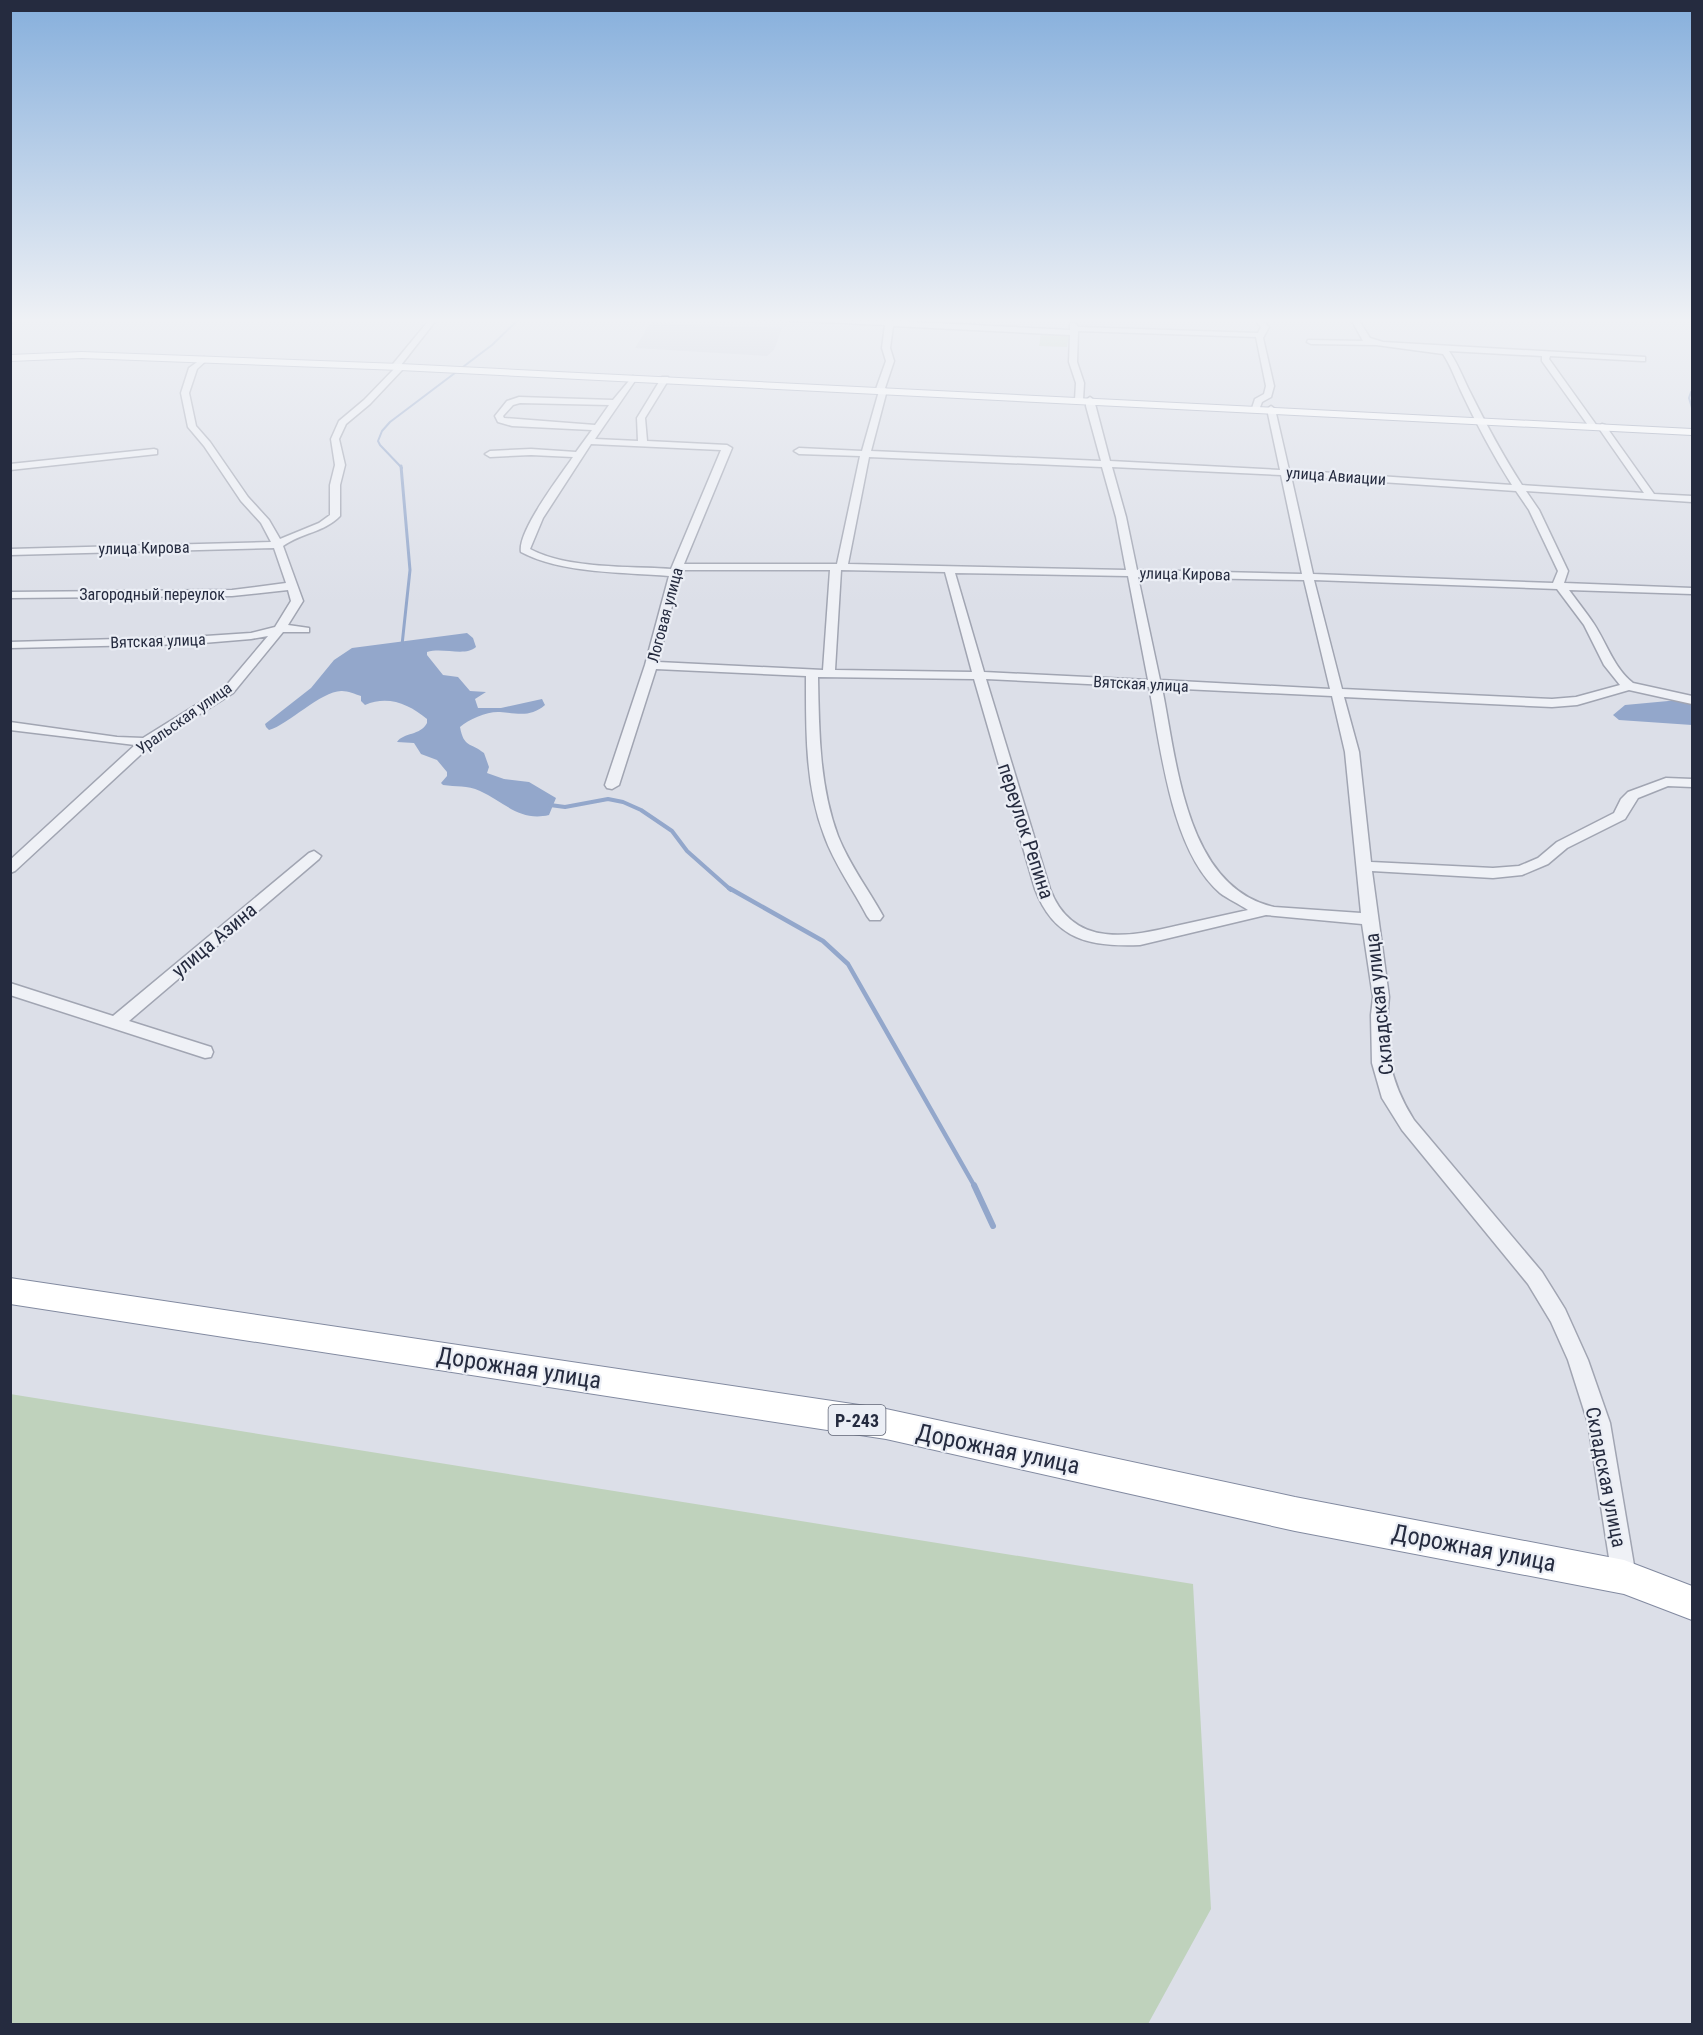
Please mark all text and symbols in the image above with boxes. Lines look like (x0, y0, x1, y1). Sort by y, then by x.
street label: улица Авиации (1285, 463, 1387, 489)
street label: улица Кирова (98, 538, 190, 558)
street label: улица Кирова (1139, 564, 1231, 584)
street label: Логовая улица (643, 565, 687, 665)
street label: Загородный переулок (79, 585, 225, 604)
street label: Вятская улица (110, 630, 206, 652)
street label: Вятская улица (1093, 672, 1189, 696)
street label: Уральская улица (133, 678, 235, 758)
street label: переулок Репина (993, 760, 1059, 902)
street label: улица Азина (167, 898, 261, 982)
street label: Складская улица (1360, 932, 1398, 1076)
street label: Дорожная улица (435, 1341, 603, 1395)
road number: Р-243 (828, 1405, 886, 1435)
street label: Складская улица (1581, 1405, 1631, 1549)
street label: Дорожная улица (914, 1418, 1082, 1480)
street label: Дорожная улица (1390, 1518, 1558, 1578)

